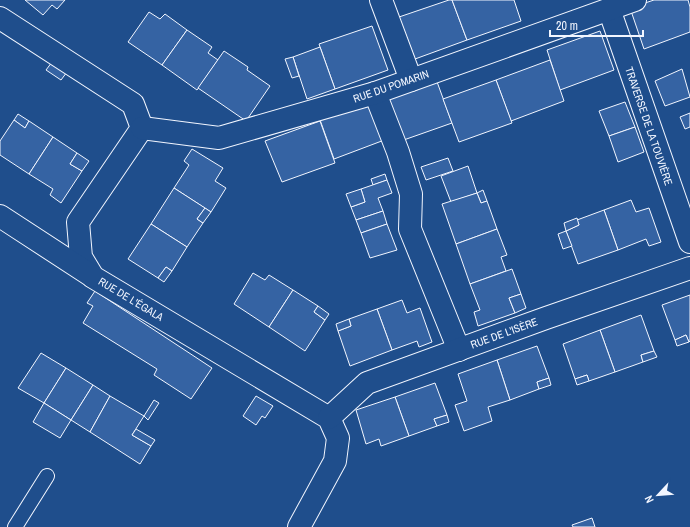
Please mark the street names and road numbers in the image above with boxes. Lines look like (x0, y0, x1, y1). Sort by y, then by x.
street label: TRAVERSE DE LA TOUVIÈRE (622, 65, 676, 187)
street label: RUE DU POMARIN (351, 66, 431, 106)
street label: RUE DE L'ÉGALA (96, 274, 167, 324)
street label: RUE DE L'ISÈRE (469, 314, 539, 352)

